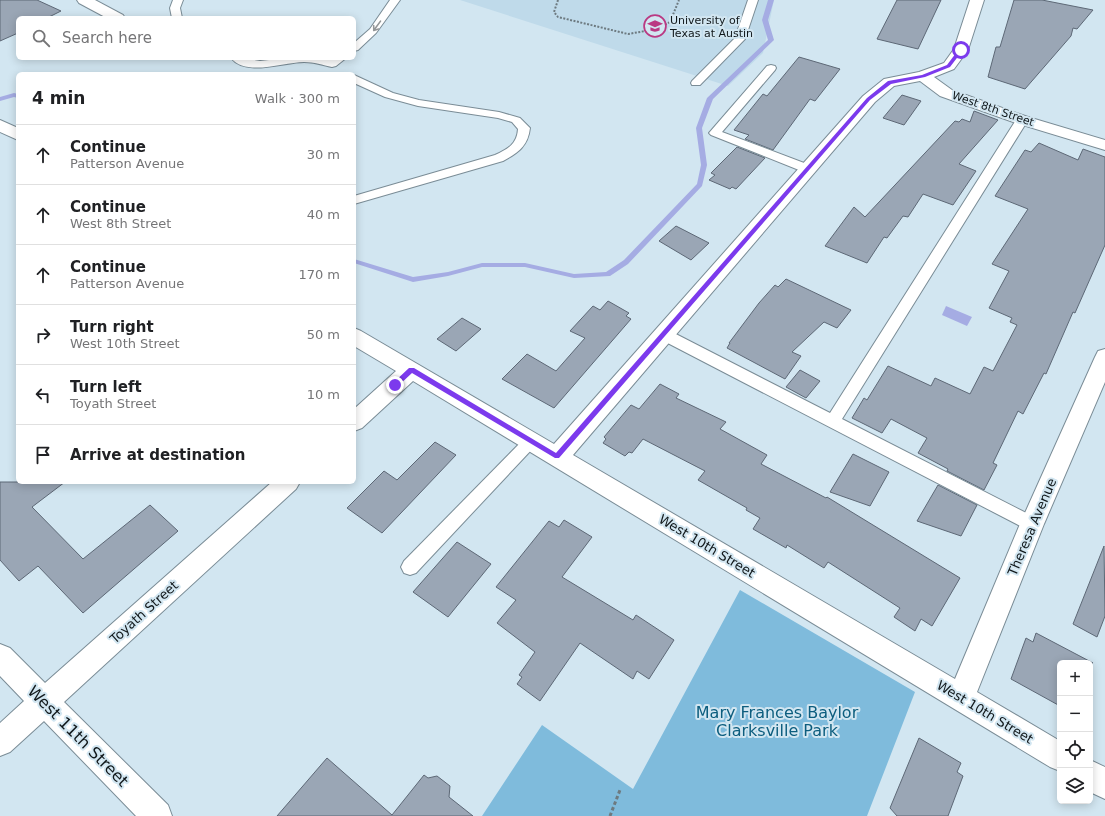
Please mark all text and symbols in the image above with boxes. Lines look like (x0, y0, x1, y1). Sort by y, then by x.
school or university icon: University of Texas at Austin (642, 13, 668, 39)
place label: University of Texas at Austin (669, 14, 753, 40)
search box (16, 16, 356, 60)
one-way arrow (372, 20, 381, 31)
icon: search (30, 27, 52, 49)
text: Search here (62, 29, 152, 47)
route start (952, 41, 970, 59)
text: 4 min (32, 88, 85, 108)
street label: West 8th Street (950, 89, 1036, 129)
text: Walk · 300 m (255, 91, 340, 106)
text: Continue (70, 138, 146, 156)
icon: ahead (32, 144, 54, 166)
text: 30 m (307, 147, 340, 162)
text: Patterson Avenue (70, 156, 184, 171)
text: Continue (70, 198, 146, 216)
icon: ahead (32, 204, 54, 226)
text: 40 m (307, 207, 340, 222)
text: West 8th Street (70, 216, 171, 231)
text: Continue (70, 258, 146, 276)
icon: ahead (32, 264, 54, 286)
text: 170 m (298, 267, 340, 282)
text: Patterson Avenue (70, 276, 184, 291)
text: Turn right (70, 318, 154, 336)
icon: right (32, 324, 54, 346)
text: 50 m (307, 327, 340, 342)
text: West 10th Street (70, 336, 180, 351)
route end (386, 376, 404, 394)
text: Turn left (70, 378, 142, 396)
icon: left (32, 384, 54, 406)
text: 10 m (307, 387, 340, 402)
text: Toyath Street (70, 396, 156, 411)
icon: arrive (32, 444, 54, 466)
text: Arrive at destination (70, 446, 245, 464)
street label: Theresa Avenue (1004, 476, 1059, 579)
street label: West 10th Street (656, 511, 758, 581)
street label: Toyath Street (106, 578, 181, 647)
map controls (1057, 660, 1093, 804)
button: + (1057, 660, 1093, 696)
street label: West 10th Street (934, 677, 1036, 747)
street label: West 11th Street (24, 682, 132, 790)
button: − (1057, 696, 1093, 732)
park label: Mary Frances Baylor Clarksville Park (696, 703, 859, 740)
button: locate (1057, 732, 1093, 768)
button: layers (1057, 768, 1093, 804)

